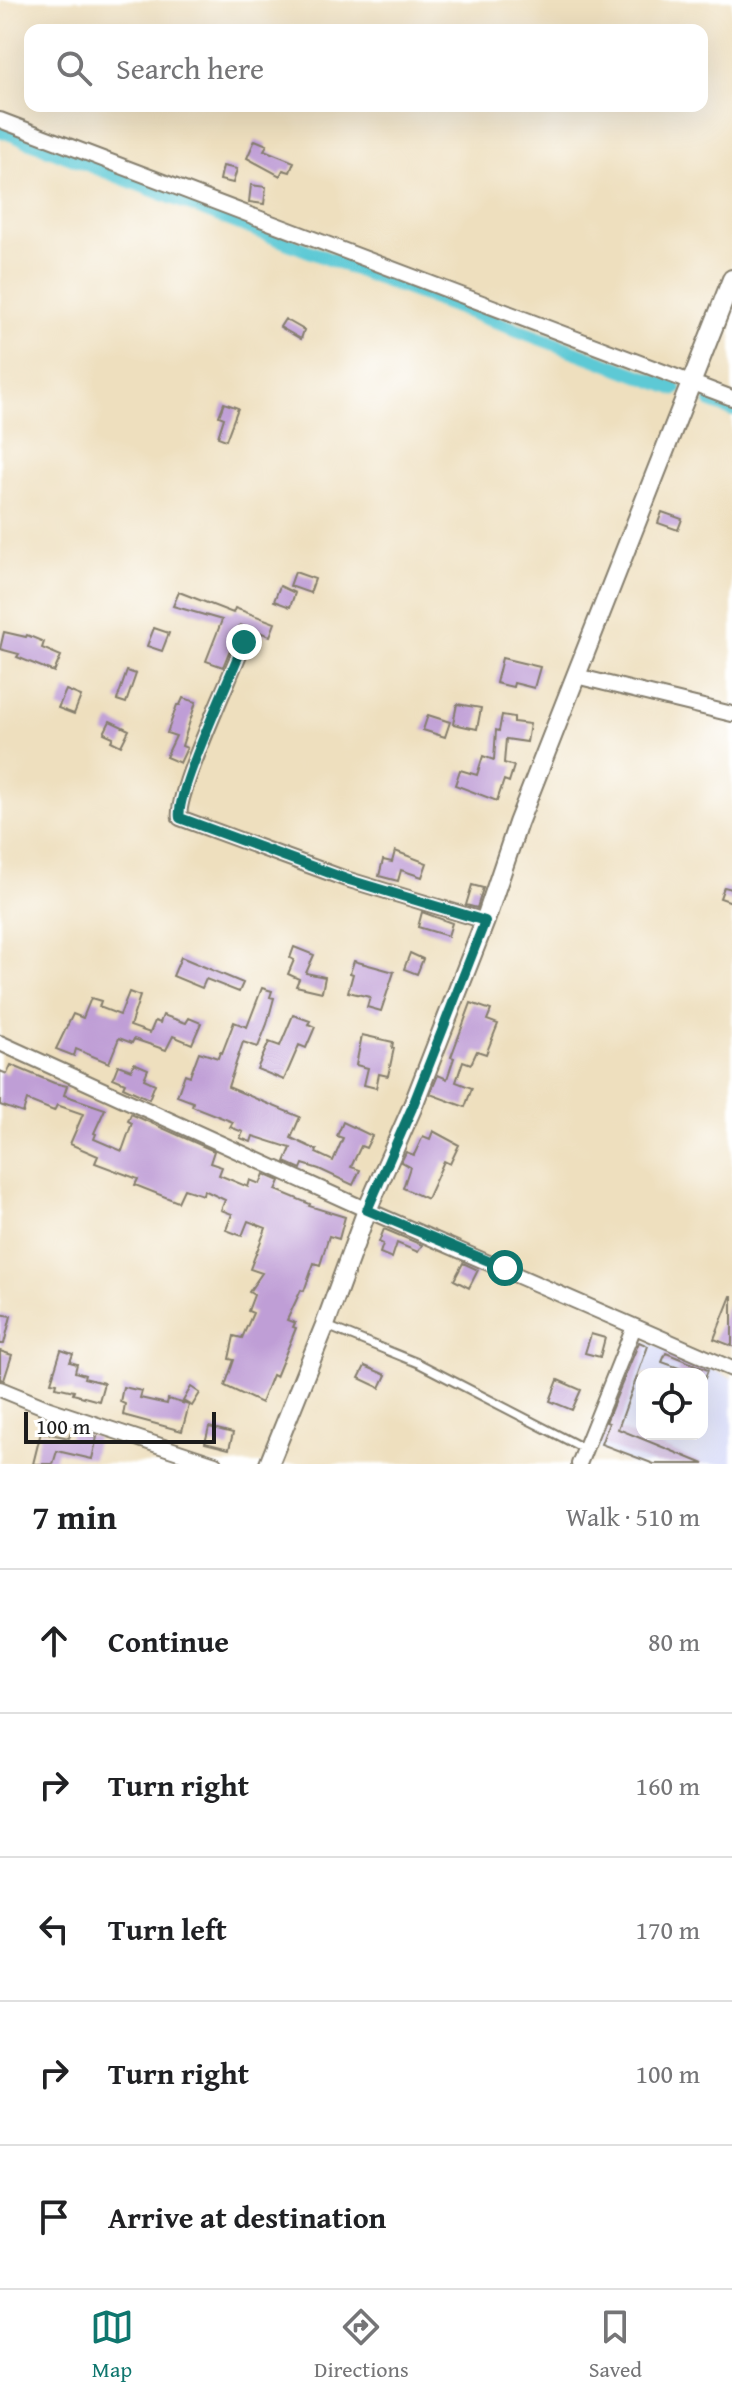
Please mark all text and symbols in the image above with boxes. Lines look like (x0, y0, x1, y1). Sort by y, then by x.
search box (24, 24, 708, 112)
icon: search (52, 46, 96, 90)
text: Search here (116, 46, 264, 90)
route end (226, 624, 262, 660)
route start (487, 1250, 523, 1286)
map controls (636, 1368, 708, 1440)
button: locate (636, 1368, 708, 1440)
scale bar (24, 1408, 216, 1444)
text: 100 m (36, 1410, 91, 1442)
text: 7 min (32, 1492, 117, 1541)
text: Walk · 510 m (566, 1497, 700, 1536)
icon: ahead (32, 1619, 76, 1663)
text: Continue (108, 1619, 229, 1663)
text: 80 m (648, 1622, 700, 1661)
icon: right (32, 1763, 76, 1807)
text: Turn right (108, 1763, 249, 1807)
text: 160 m (635, 1766, 700, 1805)
icon: left (32, 1907, 76, 1951)
text: Turn left (108, 1907, 227, 1951)
text: 170 m (635, 1910, 700, 1949)
icon: right (32, 2051, 76, 2095)
text: Turn right (108, 2051, 249, 2095)
text: 100 m (635, 2054, 700, 2093)
icon: arrive (32, 2195, 76, 2239)
text: Arrive at destination (108, 2195, 386, 2239)
tab: Map (90, 2305, 134, 2385)
tab: Directions (314, 2305, 409, 2385)
tab: Saved (589, 2305, 642, 2385)

